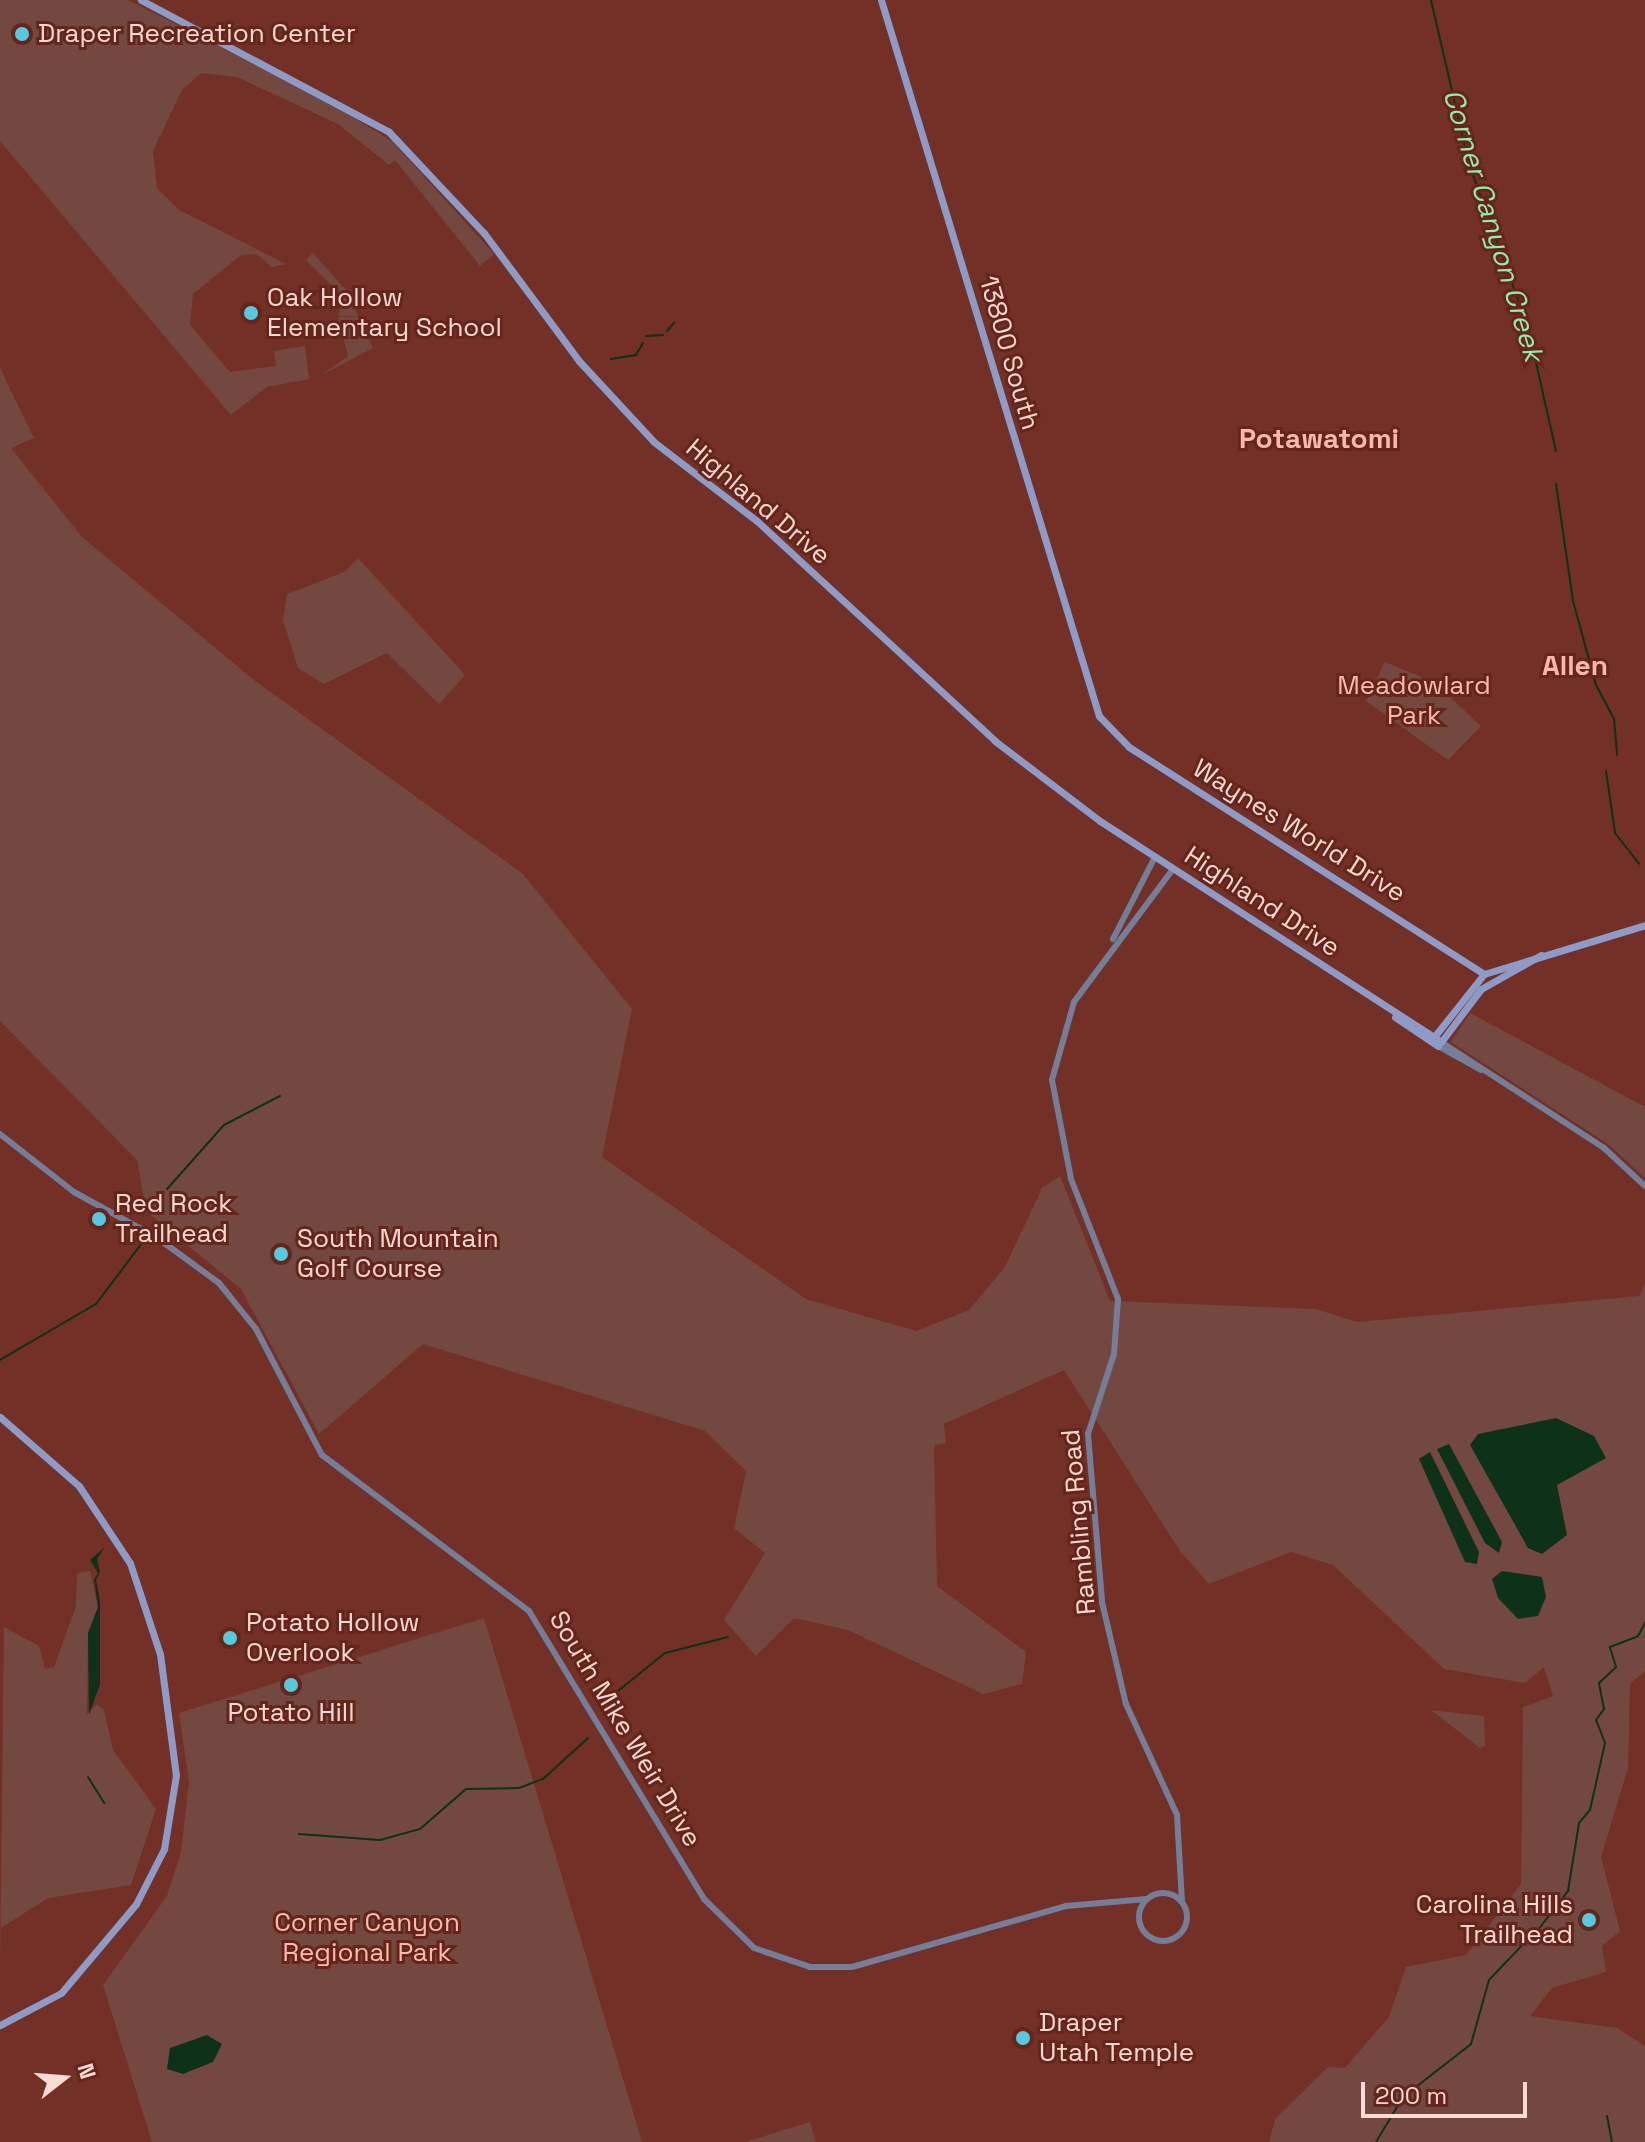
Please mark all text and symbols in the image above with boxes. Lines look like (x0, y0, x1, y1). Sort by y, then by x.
place label: Draper Recreation Center (38, 18, 356, 50)
marker: Draper Recreation Center (13, 25, 31, 43)
water label: Corner Canyon Creek (1437, 85, 1551, 365)
street label: 13800 South (972, 272, 1046, 434)
place label: Oak Hollow Elementary School (267, 282, 502, 344)
marker: Oak Hollow Elementary School (242, 304, 260, 322)
district label: Potawatomi (1239, 421, 1399, 455)
street label: Highland Drive (679, 433, 837, 571)
district label: Allen (1542, 648, 1608, 682)
park label: Meadowlard Park (1337, 670, 1491, 732)
street label: Waynes World Drive (1187, 753, 1411, 909)
street label: Highland Drive (1178, 840, 1346, 964)
place label: Red Rock Trailhead (115, 1188, 232, 1250)
marker: Red Rock Trailhead (90, 1210, 108, 1228)
place label: South Mountain Golf Course (297, 1223, 499, 1284)
marker: South Mountain Golf Course (272, 1245, 290, 1263)
street label: Rambling Road (1055, 1428, 1103, 1616)
street label: South Mike Weir Drive (542, 1605, 708, 1853)
place label: Potato Hollow Overlook (246, 1607, 420, 1668)
marker: Potato Hollow Overlook (221, 1629, 239, 1647)
marker: Potato Hill (282, 1676, 300, 1694)
place label: Potato Hill (227, 1697, 355, 1729)
place label: Carolina Hills Trailhead (1416, 1889, 1573, 1950)
park label: Corner Canyon Regional Park (274, 1907, 460, 1968)
marker: Carolina Hills Trailhead (1580, 1911, 1598, 1929)
place label: Draper Utah Temple (1039, 2007, 1195, 2068)
marker: Draper Utah Temple (1014, 2029, 1032, 2047)
north arrow (24, 2038, 104, 2118)
text: N (71, 2060, 102, 2082)
scale bar (1365, 2066, 1531, 2116)
text: 200 m (1375, 2080, 1447, 2111)

